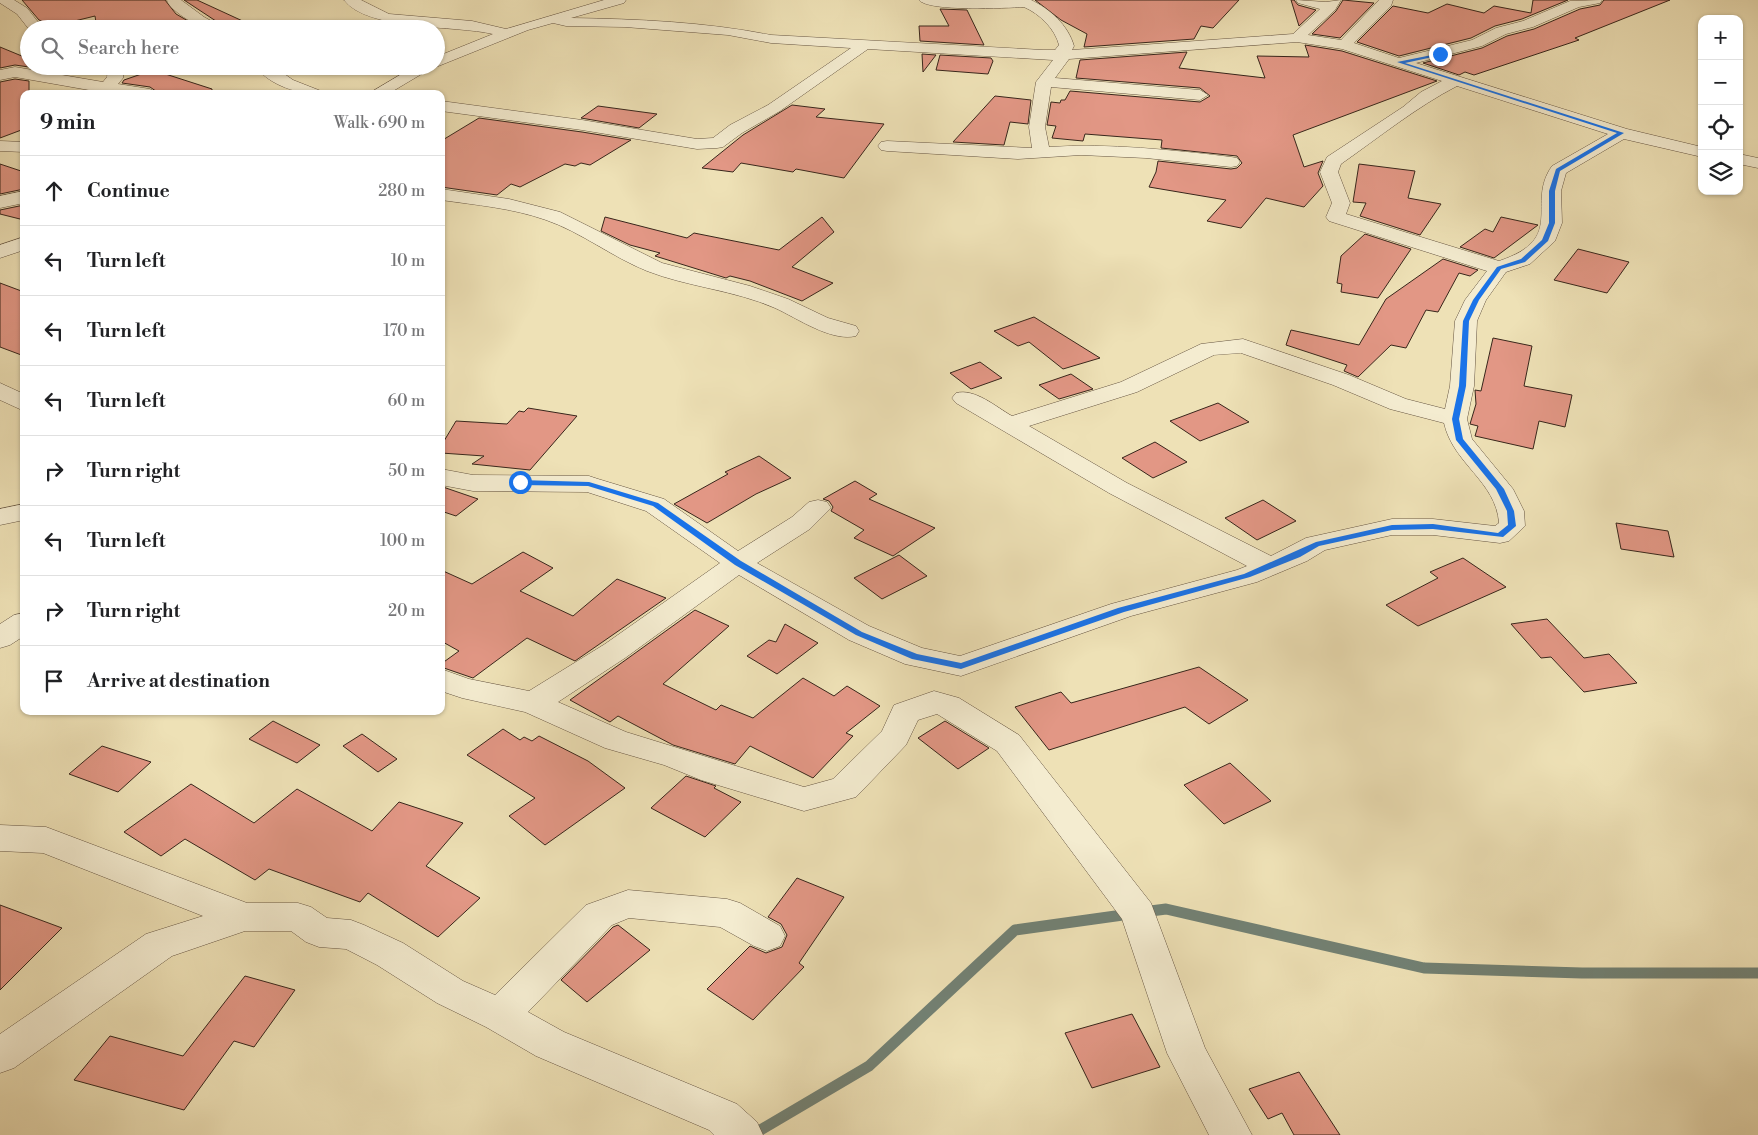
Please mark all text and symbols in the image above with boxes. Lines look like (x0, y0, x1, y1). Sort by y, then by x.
map controls (1698, 15, 1743, 195)
button: + (1698, 15, 1743, 60)
search box (20, 20, 445, 75)
icon: search (38, 34, 66, 62)
text: Search here (78, 36, 179, 60)
route end (1429, 43, 1452, 66)
button: − (1698, 60, 1743, 105)
button: locate (1698, 105, 1743, 150)
text: 9 min (40, 110, 95, 136)
text: Walk · 690 m (334, 113, 425, 133)
button: layers (1698, 150, 1743, 195)
icon: ahead (40, 177, 68, 205)
text: Continue (87, 179, 170, 203)
text: 280 m (378, 181, 425, 201)
icon: left (40, 247, 68, 275)
text: Turn left (87, 249, 166, 273)
text: 10 m (391, 251, 425, 271)
icon: left (40, 317, 68, 345)
text: Turn left (87, 319, 166, 343)
text: 170 m (383, 321, 425, 341)
icon: left (40, 387, 68, 415)
text: Turn left (87, 389, 166, 413)
text: 60 m (387, 391, 425, 411)
icon: right (40, 457, 68, 485)
text: Turn right (87, 459, 180, 483)
text: 50 m (388, 461, 425, 481)
route start (509, 471, 532, 494)
icon: left (40, 527, 68, 555)
text: Turn left (87, 529, 166, 553)
text: 100 m (380, 531, 425, 551)
icon: right (40, 597, 68, 625)
text: Turn right (87, 599, 180, 623)
text: 20 m (388, 601, 425, 621)
icon: arrive (40, 667, 68, 695)
text: Arrive at destination (87, 669, 270, 693)

